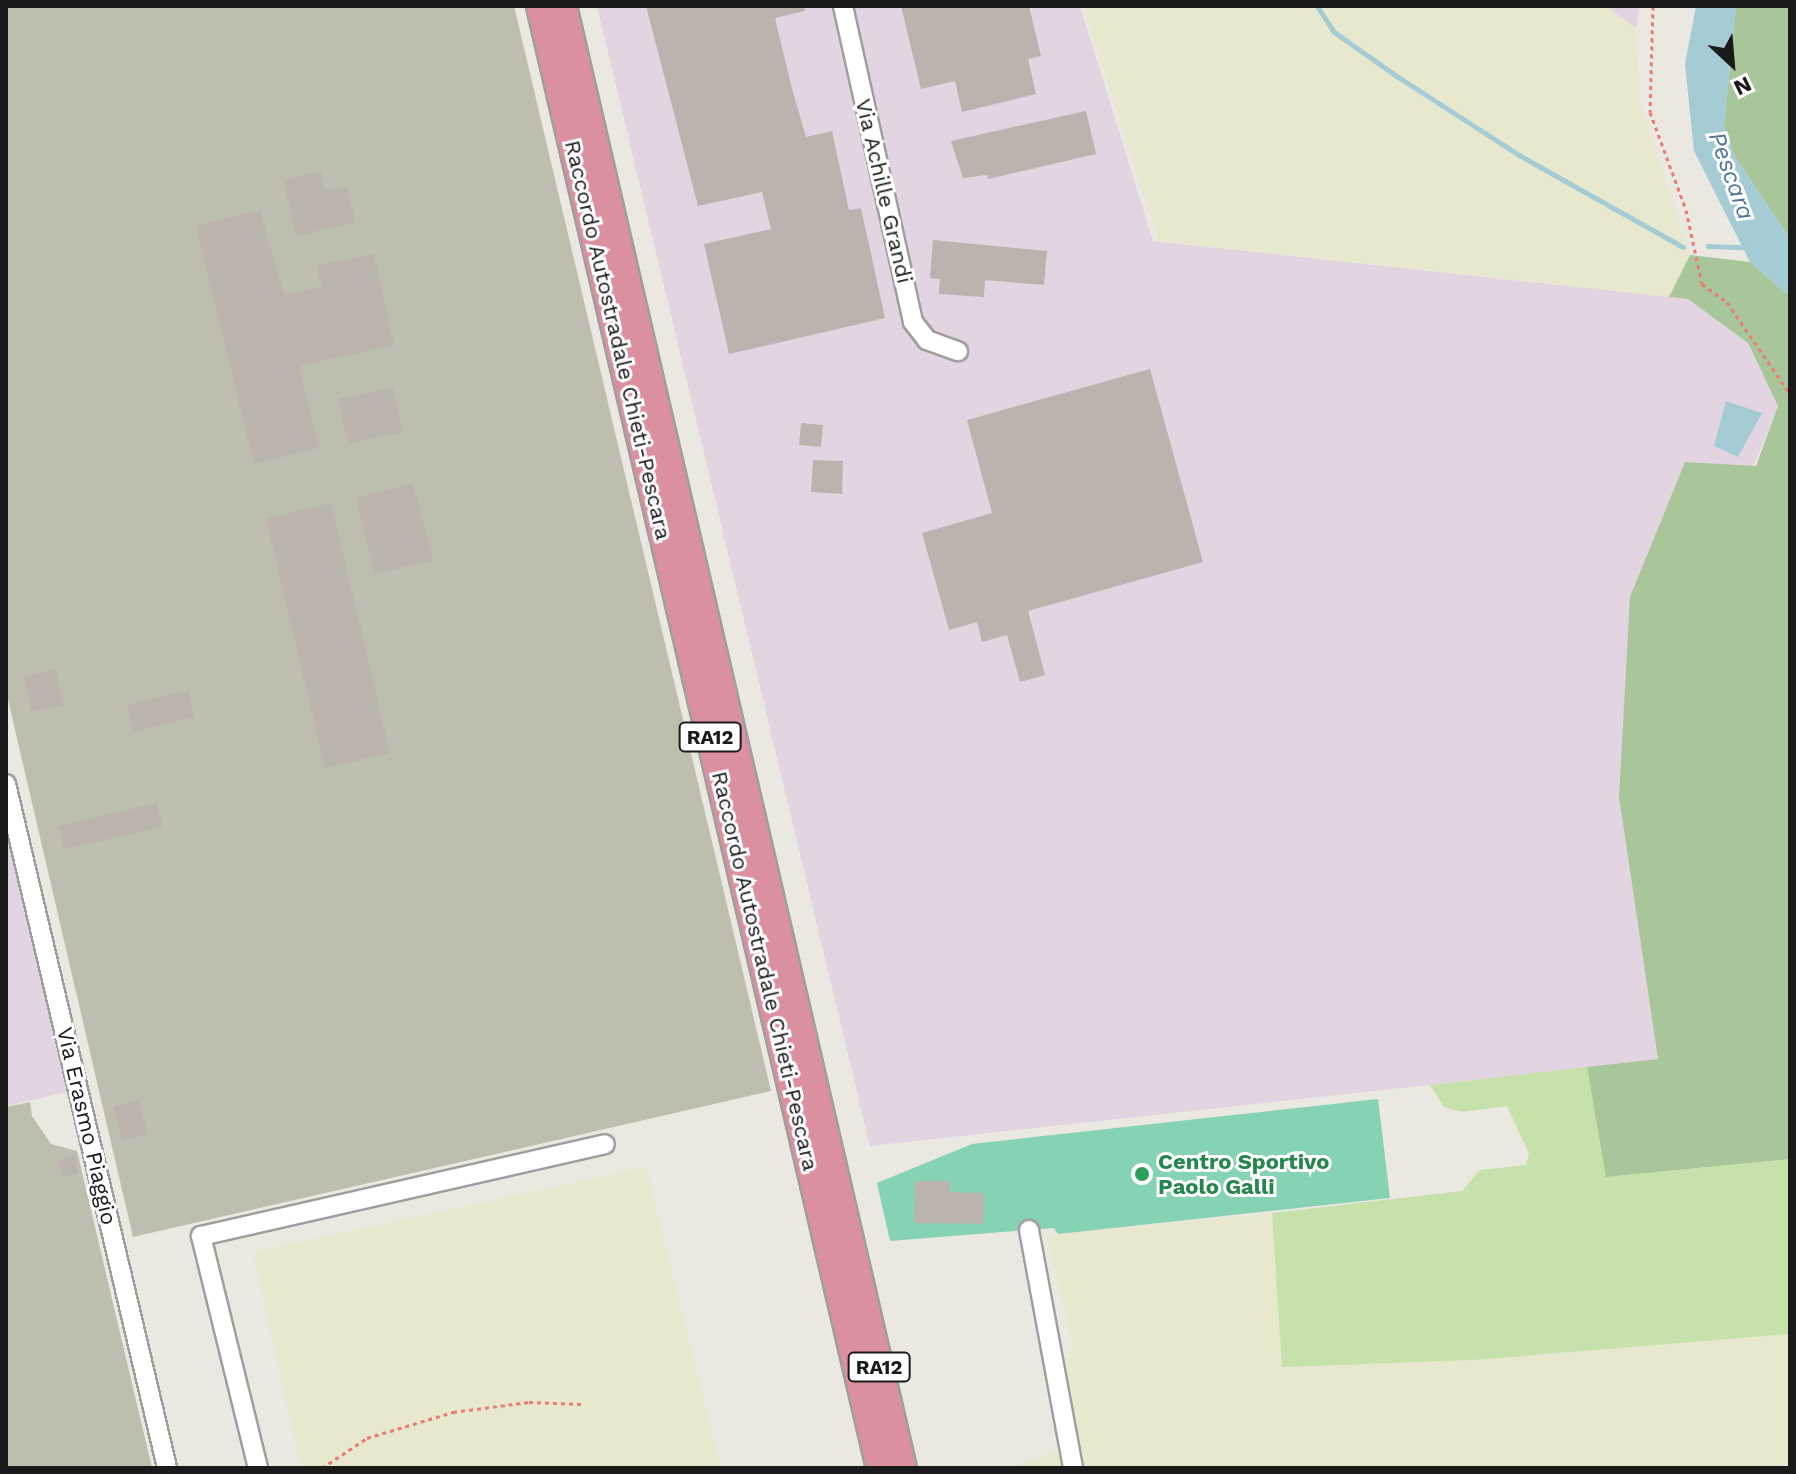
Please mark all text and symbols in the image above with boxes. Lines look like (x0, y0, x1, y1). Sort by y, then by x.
north arrow (1692, 24, 1772, 104)
text: N (1730, 71, 1756, 101)
street label: Via Achille Grandi (850, 95, 918, 287)
water label: Pescara (1702, 128, 1760, 224)
street label: Raccordo Autostradale Chieti-Pescara (559, 137, 677, 543)
road number: RA12 (678, 721, 742, 753)
street label: Raccordo Autostradale Chieti-Pescara (706, 768, 824, 1174)
street label: Via Erasmo Piaggio (51, 1024, 123, 1228)
place label: Centro Sportivo Paolo Galli (1158, 1148, 1329, 1200)
marker: Centro Sportivo Paolo Galli (1133, 1165, 1151, 1183)
road number: RA12 (847, 1351, 911, 1383)

